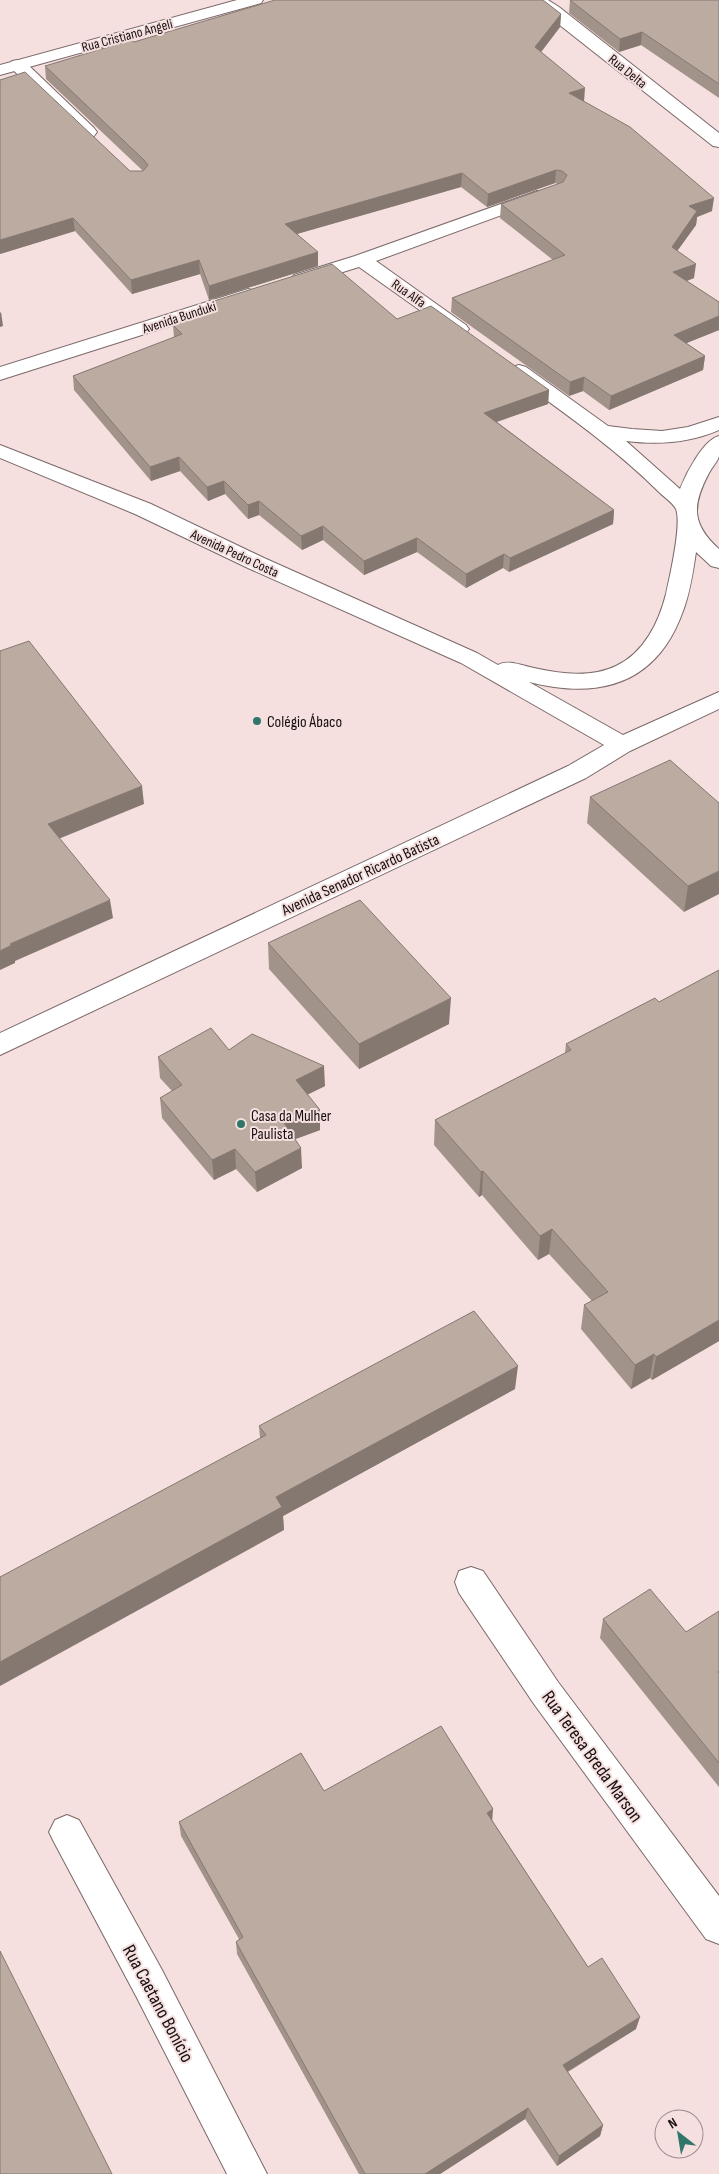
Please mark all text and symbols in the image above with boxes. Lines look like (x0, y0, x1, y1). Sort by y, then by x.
street label: Rua Cristiano Angeli (80, 15, 175, 56)
street label: Rua Delta (605, 51, 650, 92)
street label: Rua Alfa (388, 276, 429, 311)
street label: Avenida Bunduki (139, 298, 218, 338)
street label: Avenida Pedro Costa (187, 525, 281, 581)
place label: Colégio Ábaco (267, 713, 342, 732)
marker: Colégio Ábaco (251, 715, 263, 727)
street label: Avenida Senador Ricardo Batista (278, 830, 443, 921)
place label: Casa da Mulher Paulista (251, 1107, 332, 1144)
marker: Casa da Mulher Paulista (235, 1118, 247, 1130)
street label: Rua Teresa Breda Marson (536, 1687, 647, 1827)
street label: Rua Caetano Bonício (117, 1941, 198, 2066)
north arrow (654, 2109, 704, 2159)
text: N (665, 2114, 680, 2132)

